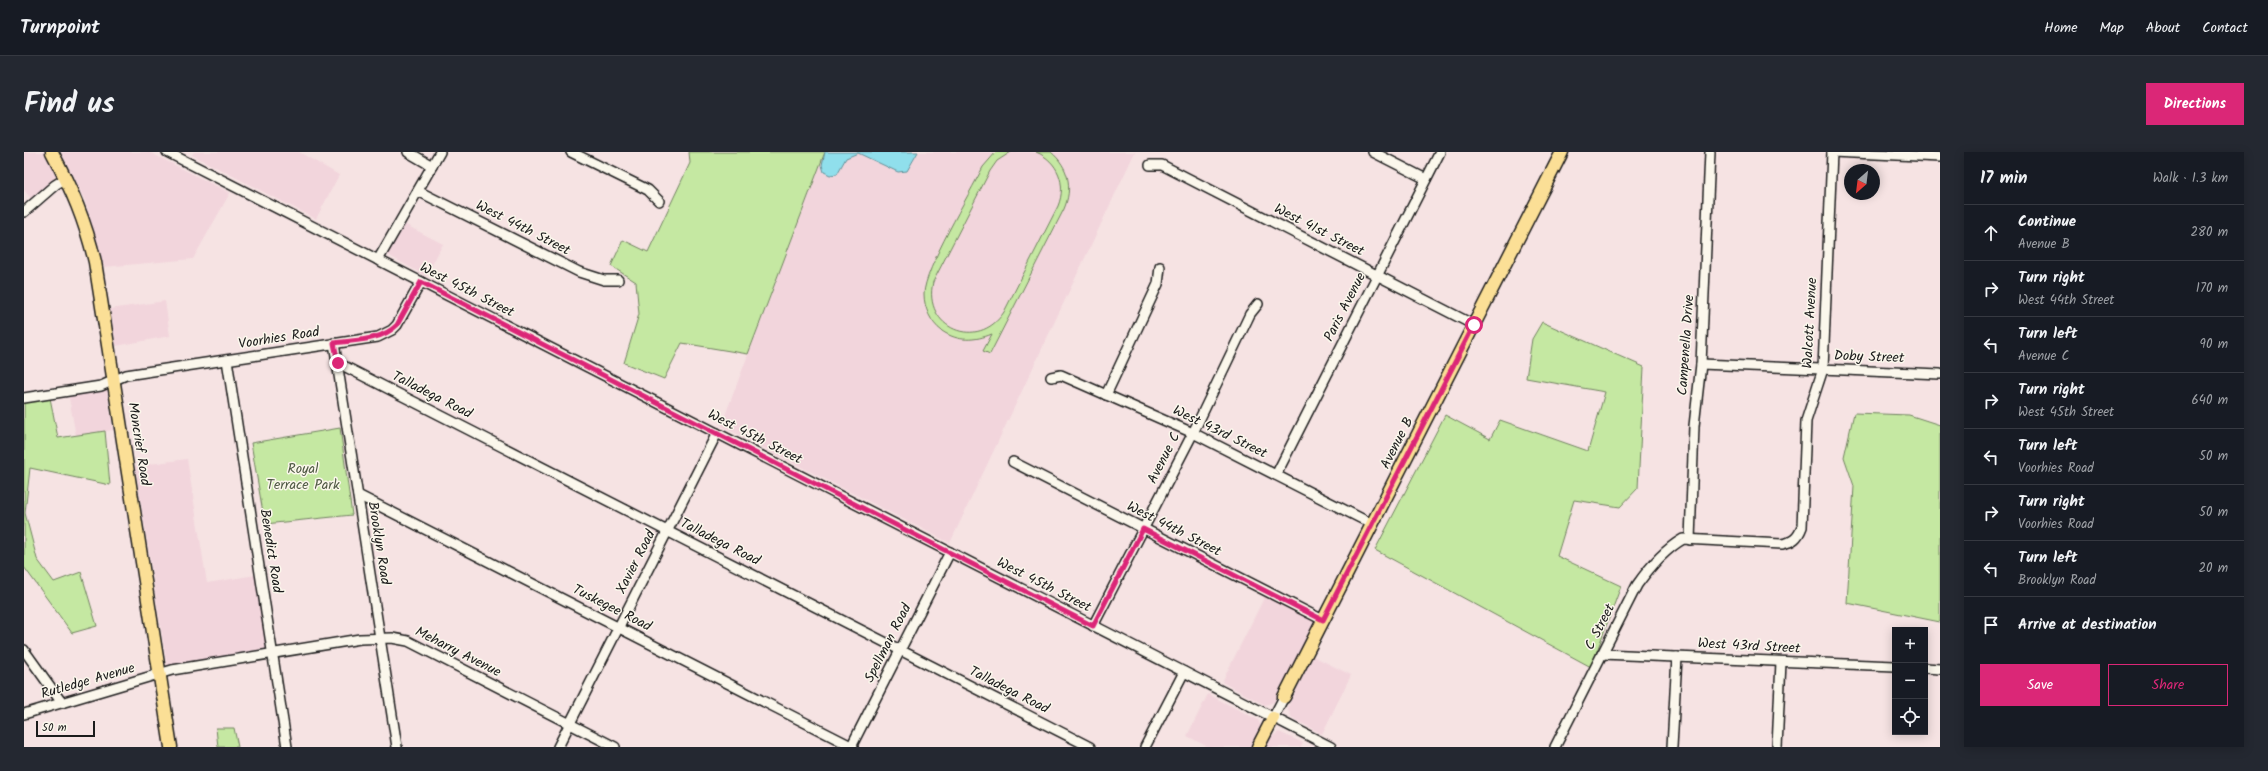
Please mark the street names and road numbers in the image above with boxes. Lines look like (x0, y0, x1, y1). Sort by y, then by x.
street label: West 44th Street (472, 195, 575, 262)
street label: West 41st Street (1270, 198, 1369, 263)
street label: West 45th Street (416, 257, 519, 324)
street label: Paris Avenue (1318, 268, 1372, 345)
street label: Walcott Avenue (1797, 276, 1823, 369)
street label: Campenella Drive (1672, 293, 1701, 396)
street label: Voorhies Road (237, 321, 322, 355)
street label: Doby Street (1833, 345, 1905, 369)
street label: Talladega Road (388, 365, 477, 425)
street label: West 43rd Street (1169, 400, 1271, 465)
street label: Moncrief Road (122, 401, 157, 488)
street label: West 45th Street (704, 404, 807, 471)
street label: Avenue B (1375, 413, 1419, 473)
street label: Avenue C (1142, 428, 1186, 488)
street label: West 44th Street (1123, 496, 1226, 563)
street label: Brooklyn Road (362, 500, 397, 587)
street label: Benedict Road (254, 507, 289, 596)
street label: Talladega Road (676, 512, 765, 572)
street label: Xavier Road (610, 525, 662, 598)
street label: West 45th Street (993, 552, 1096, 619)
street label: Tuskegee Road (569, 579, 656, 638)
street label: Spellman Road (859, 599, 918, 686)
street label: C Street (1579, 599, 1621, 654)
street label: Meharry Avenue (411, 621, 506, 683)
street label: West 43rd Street (1697, 632, 1801, 660)
street label: Rutledge Avenue (38, 657, 138, 705)
street label: Talladega Road (965, 660, 1054, 720)

